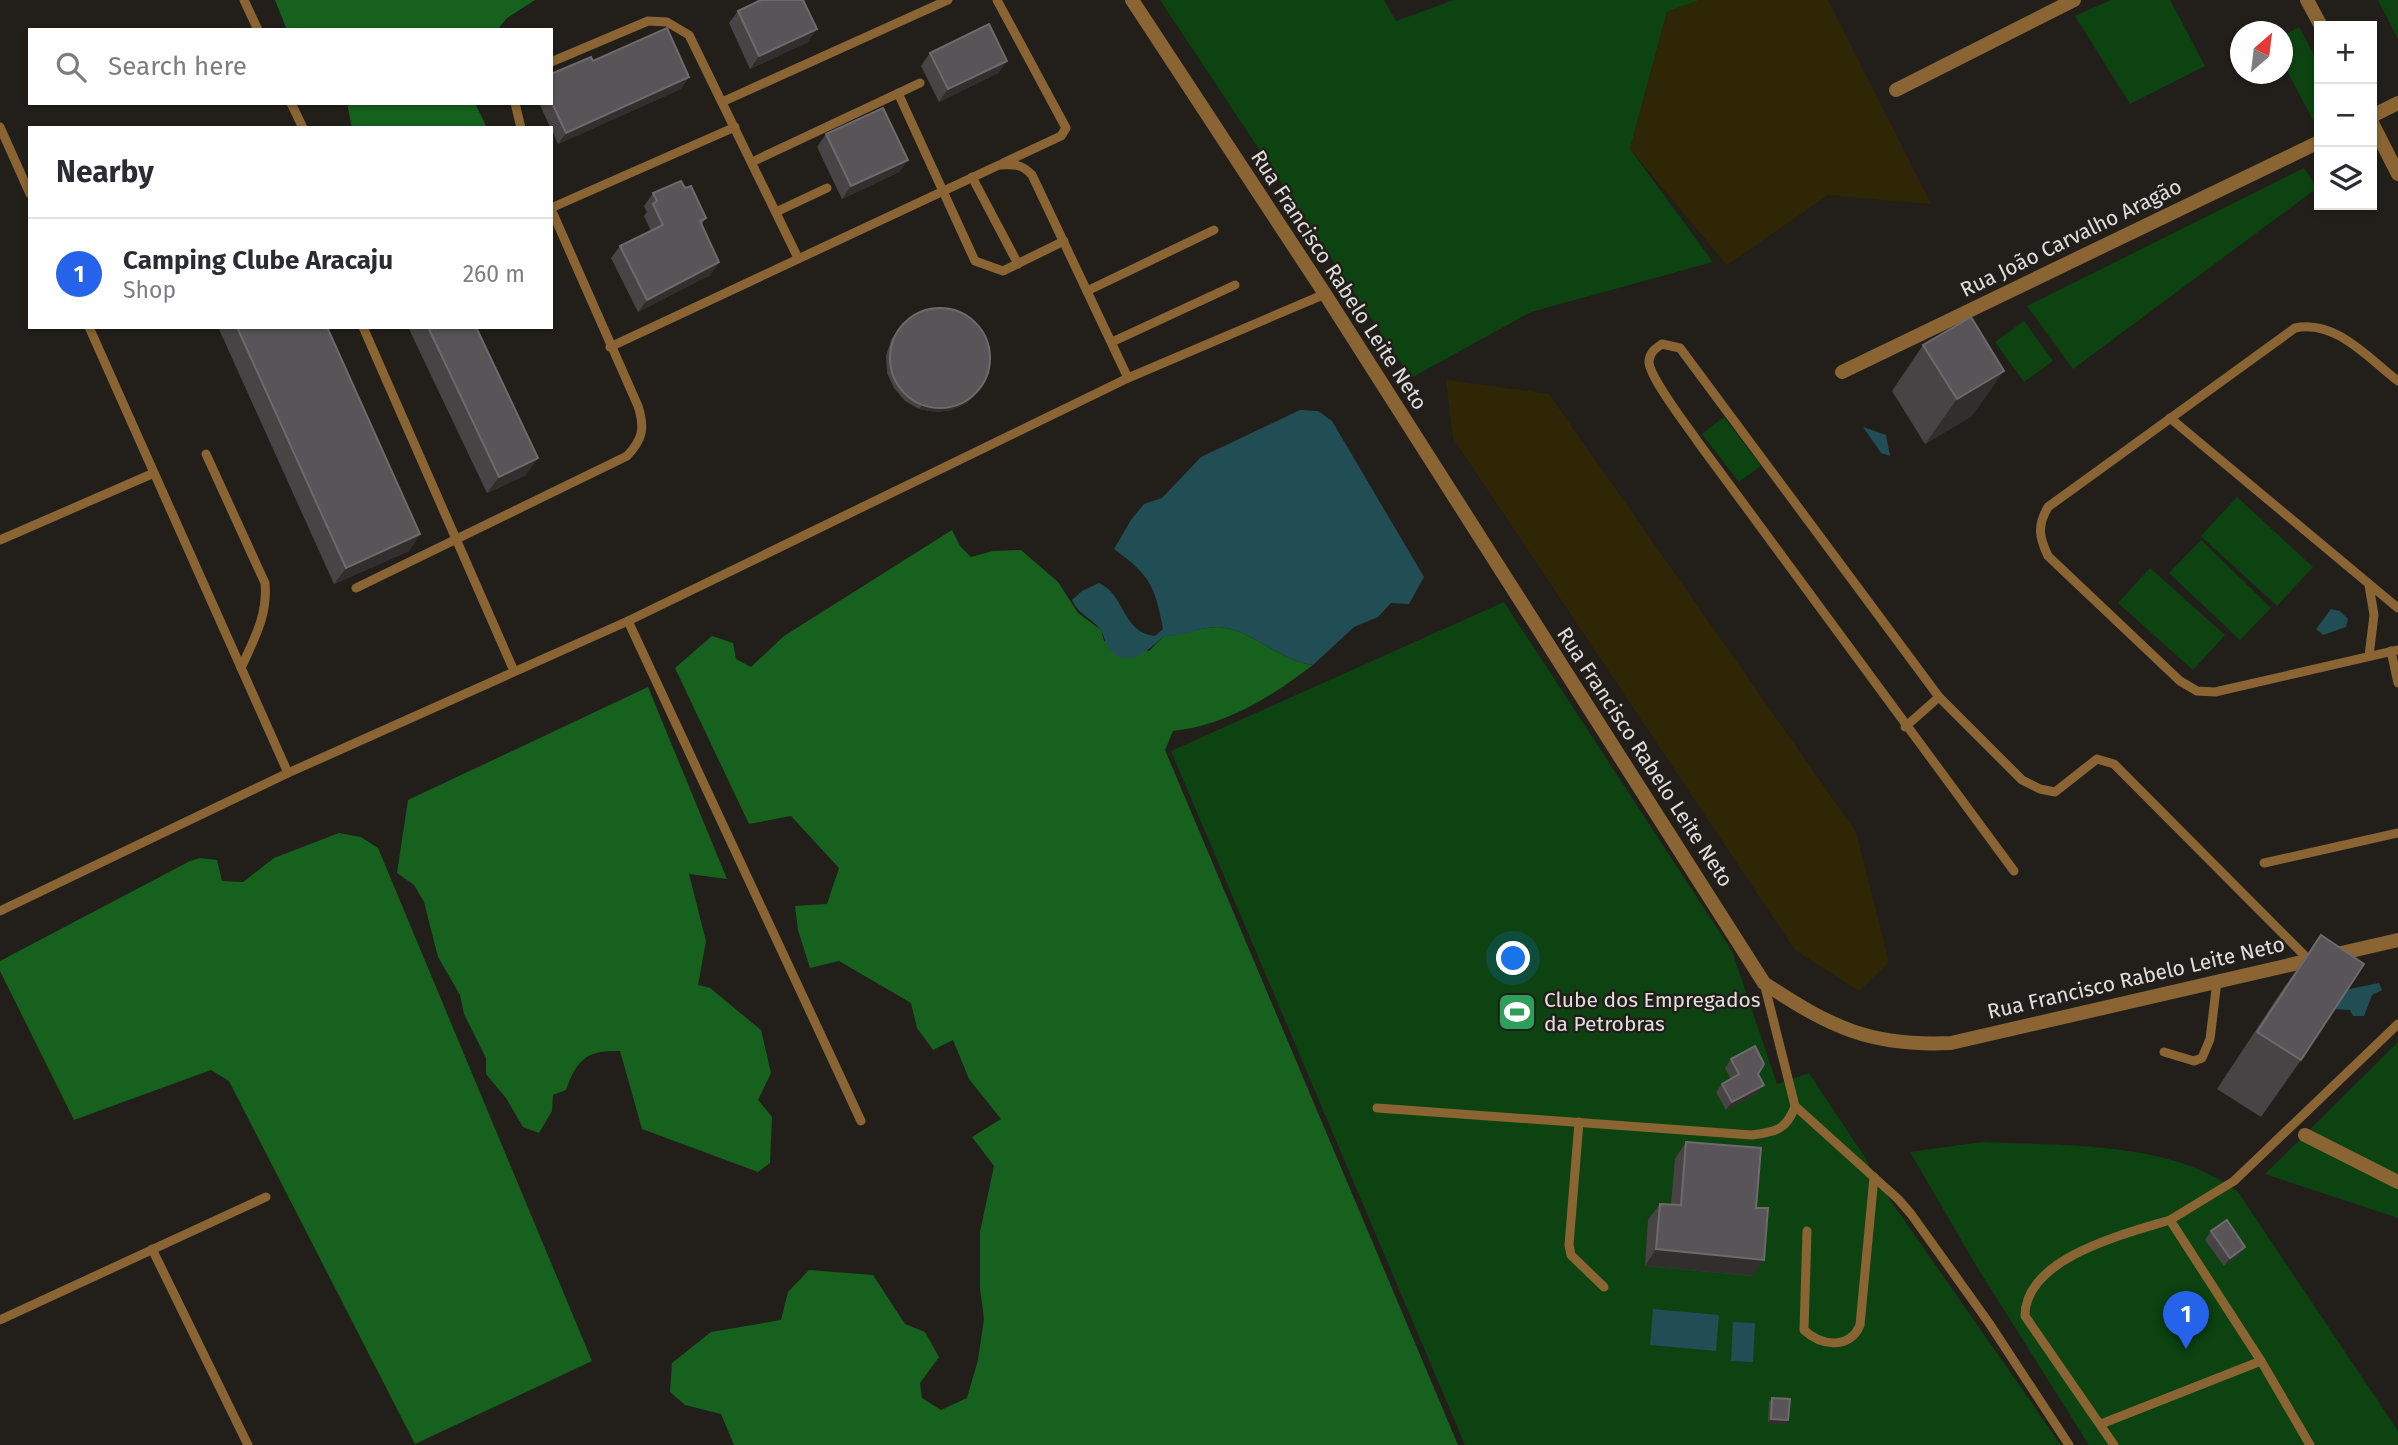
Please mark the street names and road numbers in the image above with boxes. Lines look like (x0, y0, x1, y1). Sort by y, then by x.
street label: Rua Francisco Rabelo Leite Neto (1245, 145, 1433, 415)
street label: Rua João Carvalho Aragão (1956, 173, 2186, 303)
street label: Rua Francisco Rabelo Leite Neto (1551, 622, 1739, 892)
street label: Rua Francisco Rabelo Leite Neto (1985, 931, 2287, 1025)

